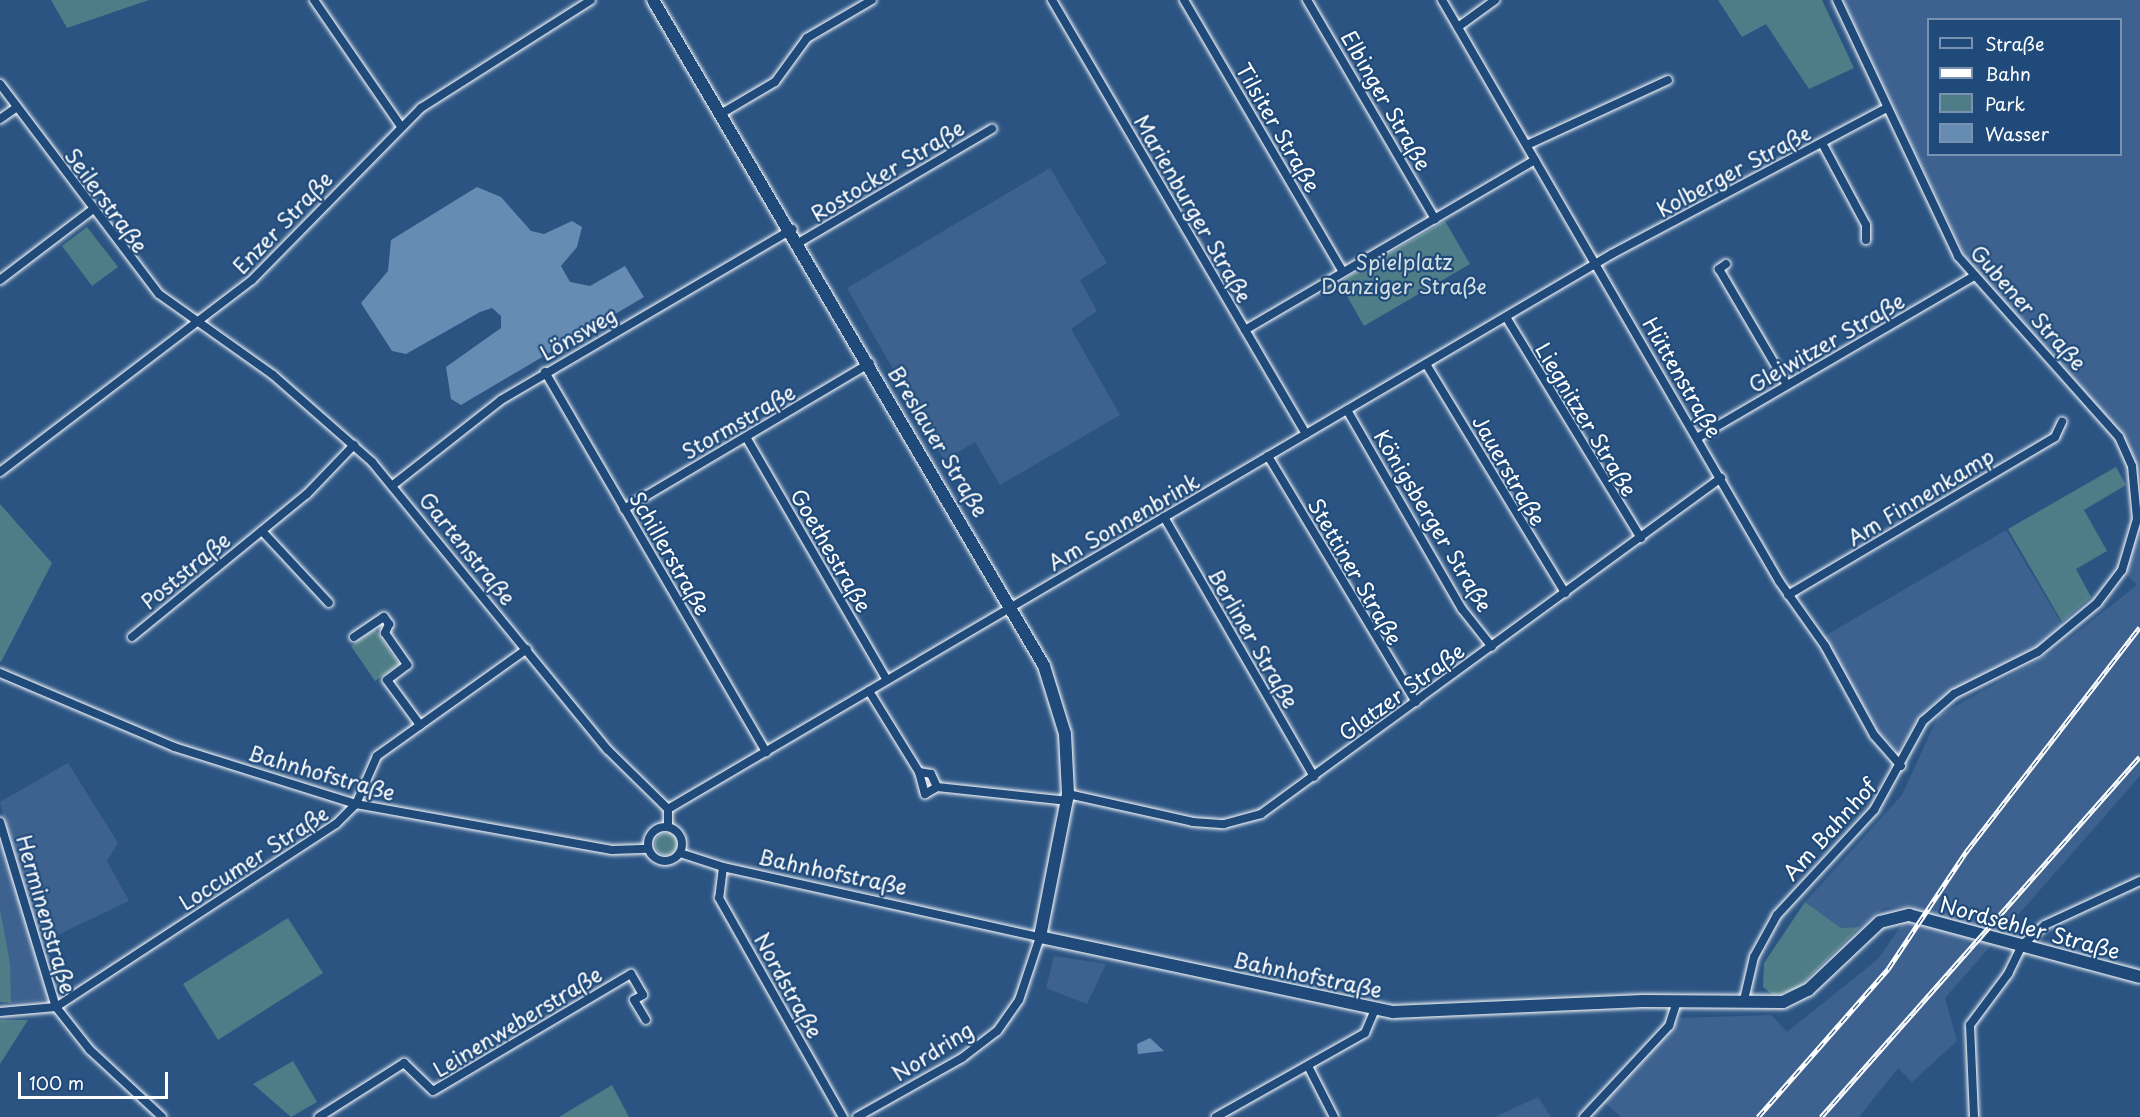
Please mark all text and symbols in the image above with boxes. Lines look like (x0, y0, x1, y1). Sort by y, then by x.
legend (1927, 18, 2122, 156)
street label: Elbinger Straße (1336, 25, 1438, 175)
text: Straße (1985, 30, 2045, 57)
street label: Tilsiter Straße (1231, 57, 1327, 197)
text: Bahn (1985, 60, 2031, 87)
text: Park (1985, 90, 2025, 117)
street label: Marienburger Straße (1130, 109, 1258, 307)
street label: Rostocker Straße (805, 114, 969, 226)
street label: Kolberger Straße (1651, 119, 1815, 221)
text: Wasser (1985, 120, 2049, 147)
street label: Seilerstraße (61, 143, 153, 257)
street label: Enzer Straße (227, 166, 337, 278)
street label: Gubener Straße (1966, 239, 2092, 375)
park label: Spielplatz Danziger Straße (1320, 248, 1488, 298)
street label: Gleiwitzer Straße (1743, 287, 1909, 397)
street label: Lönsweg (535, 301, 621, 365)
street label: Hüttenstraße (1638, 312, 1728, 442)
street label: Liegnitzer Straße (1531, 337, 1643, 501)
street label: Breslauer Straße (884, 360, 994, 522)
street label: Stormstraße (677, 378, 799, 464)
street label: Jauerstraße (1468, 410, 1552, 530)
street label: Königsberger Straße (1369, 424, 1499, 616)
street label: Am Finnenkamp (1841, 442, 1999, 550)
street label: Am Sonnenbrink (1043, 467, 1203, 575)
street label: Goethestraße (786, 484, 878, 616)
street label: Gartenstraße (415, 487, 521, 609)
street label: Schillerstraße (625, 487, 717, 619)
street label: Stettiner Straße (1303, 492, 1409, 650)
street label: Poststraße (135, 526, 235, 614)
street label: Berliner Straße (1204, 563, 1304, 713)
street label: Glatzer Straße (1333, 637, 1469, 745)
street label: Bahnhofstraße (246, 739, 398, 805)
street label: Am Bahnhof (1777, 773, 1881, 885)
street label: Loccumer Straße (173, 799, 333, 915)
street label: Herminenstraße (12, 832, 82, 996)
street label: Bahnhofstraße (756, 843, 910, 899)
street label: Nordsehler Straße (1936, 891, 2124, 963)
street label: Nordstraße (750, 928, 828, 1042)
street label: Bahnhofstraße (1231, 946, 1385, 1002)
street label: Leinenweberstraße (428, 961, 606, 1081)
street label: Nordring (887, 1016, 977, 1086)
scale bar (21, 1060, 171, 1098)
text: 100 m (29, 1069, 84, 1096)

